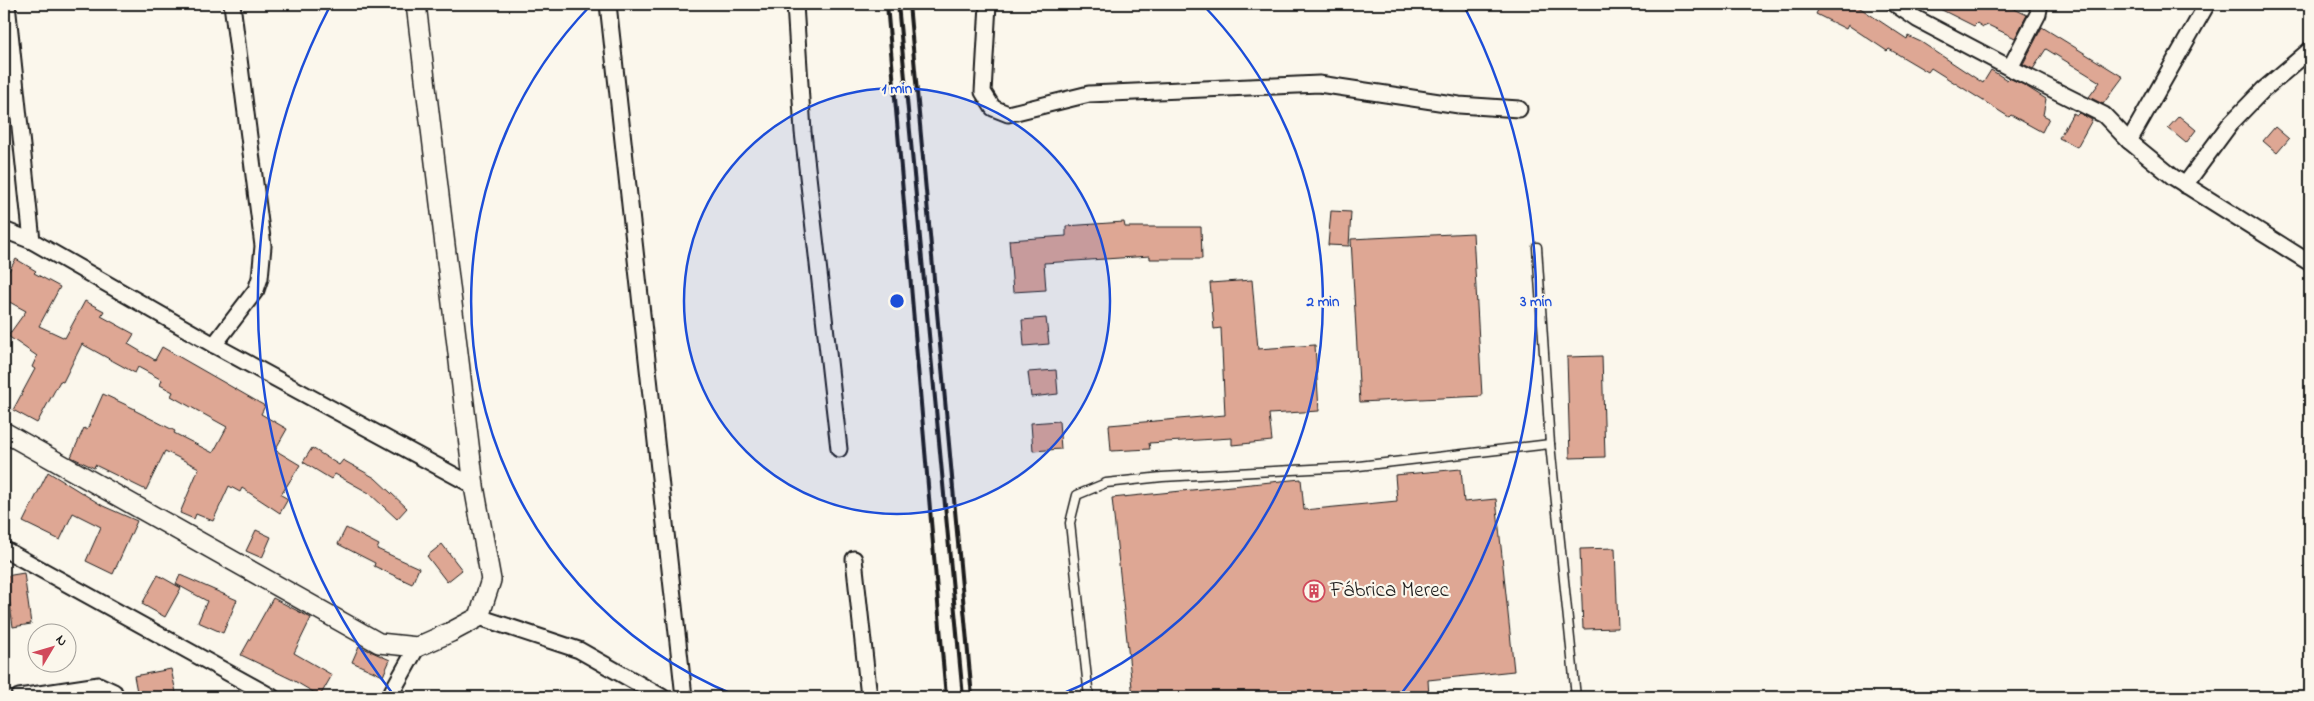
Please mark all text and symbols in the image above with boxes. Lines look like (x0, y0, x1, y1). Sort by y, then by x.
text: 1 min (882, 78, 913, 100)
text: 2 min (1306, 291, 1340, 313)
text: 3 min (1519, 291, 1552, 313)
centre of rings (888, 292, 906, 310)
place label: Fábrica Merec (1329, 576, 1450, 606)
building icon: Fábrica Merec (1302, 579, 1326, 603)
north arrow (28, 624, 78, 674)
text: N (50, 631, 72, 651)

